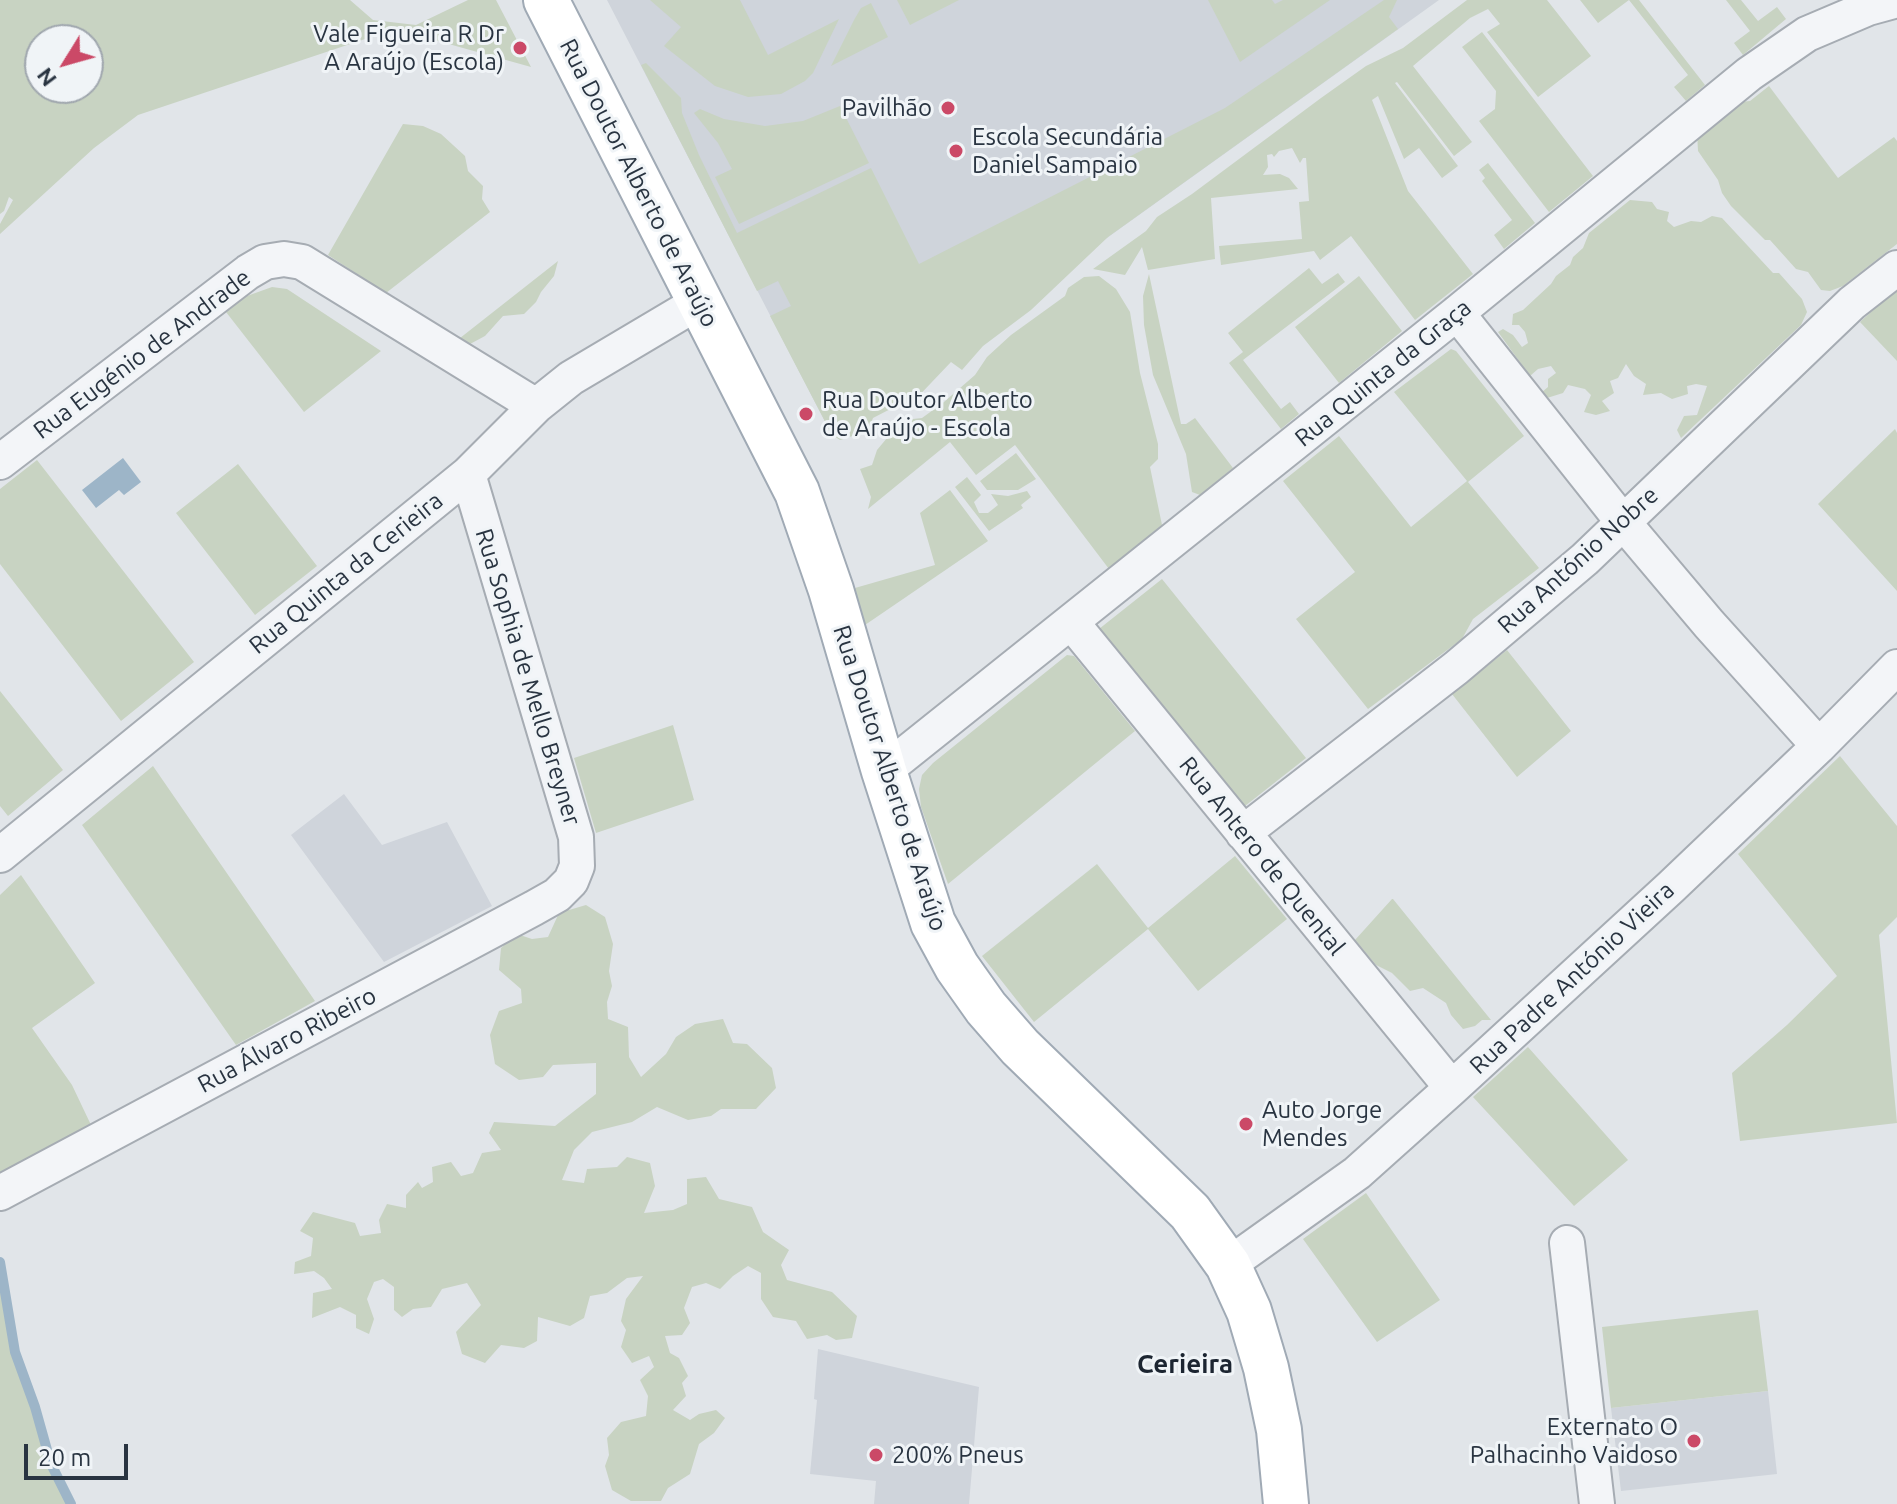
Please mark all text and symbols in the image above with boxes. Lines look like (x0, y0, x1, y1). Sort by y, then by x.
place label: Vale Figueira R Dr A Araújo (Escola) (313, 20, 504, 76)
north arrow (24, 24, 104, 104)
street label: Rua Doutor Alberto de Araújo (554, 34, 724, 332)
marker: Vale Figueira R Dr A Araújo (Escola) (511, 39, 529, 57)
text: N (31, 63, 61, 92)
place label: Pavilhão (842, 94, 932, 122)
marker: Pavilhão (939, 99, 957, 117)
place label: Escola Secundária Daniel Sampaio (972, 123, 1163, 179)
marker: Escola Secundária Daniel Sampaio (947, 142, 965, 160)
street label: Rua Eugénio de Andrade (28, 263, 256, 445)
street label: Rua Quinta da Graça (1289, 293, 1477, 453)
place label: Rua Doutor Alberto de Araújo - Escola (822, 386, 1033, 442)
marker: Rua Doutor Alberto de Araújo - Escola (797, 405, 815, 423)
street label: Rua António Nobre (1492, 480, 1664, 640)
street label: Rua Quinta da Cerieira (243, 486, 449, 660)
street label: Rua Sophia de Mello Breyner (469, 525, 587, 829)
street label: Rua Doutor Alberto de Araújo (827, 621, 953, 935)
street label: Rua Antero de Quental (1173, 751, 1351, 961)
street label: Rua Padre António Vieira (1464, 876, 1680, 1080)
street label: Rua Álvaro Ribeiro (193, 981, 381, 1099)
place label: Auto Jorge Mendes (1262, 1096, 1382, 1152)
marker: Auto Jorge Mendes (1237, 1115, 1255, 1133)
district label: Cerieira (1137, 1348, 1233, 1380)
place label: Externato O Palhacinho Vaidoso (1470, 1413, 1678, 1469)
scale bar (28, 1428, 132, 1478)
marker: Externato O Palhacinho Vaidoso (1685, 1432, 1703, 1450)
place label: 200% Pneus (892, 1441, 1024, 1469)
text: 20 m (38, 1444, 91, 1471)
marker: 200% Pneus (867, 1446, 885, 1464)

